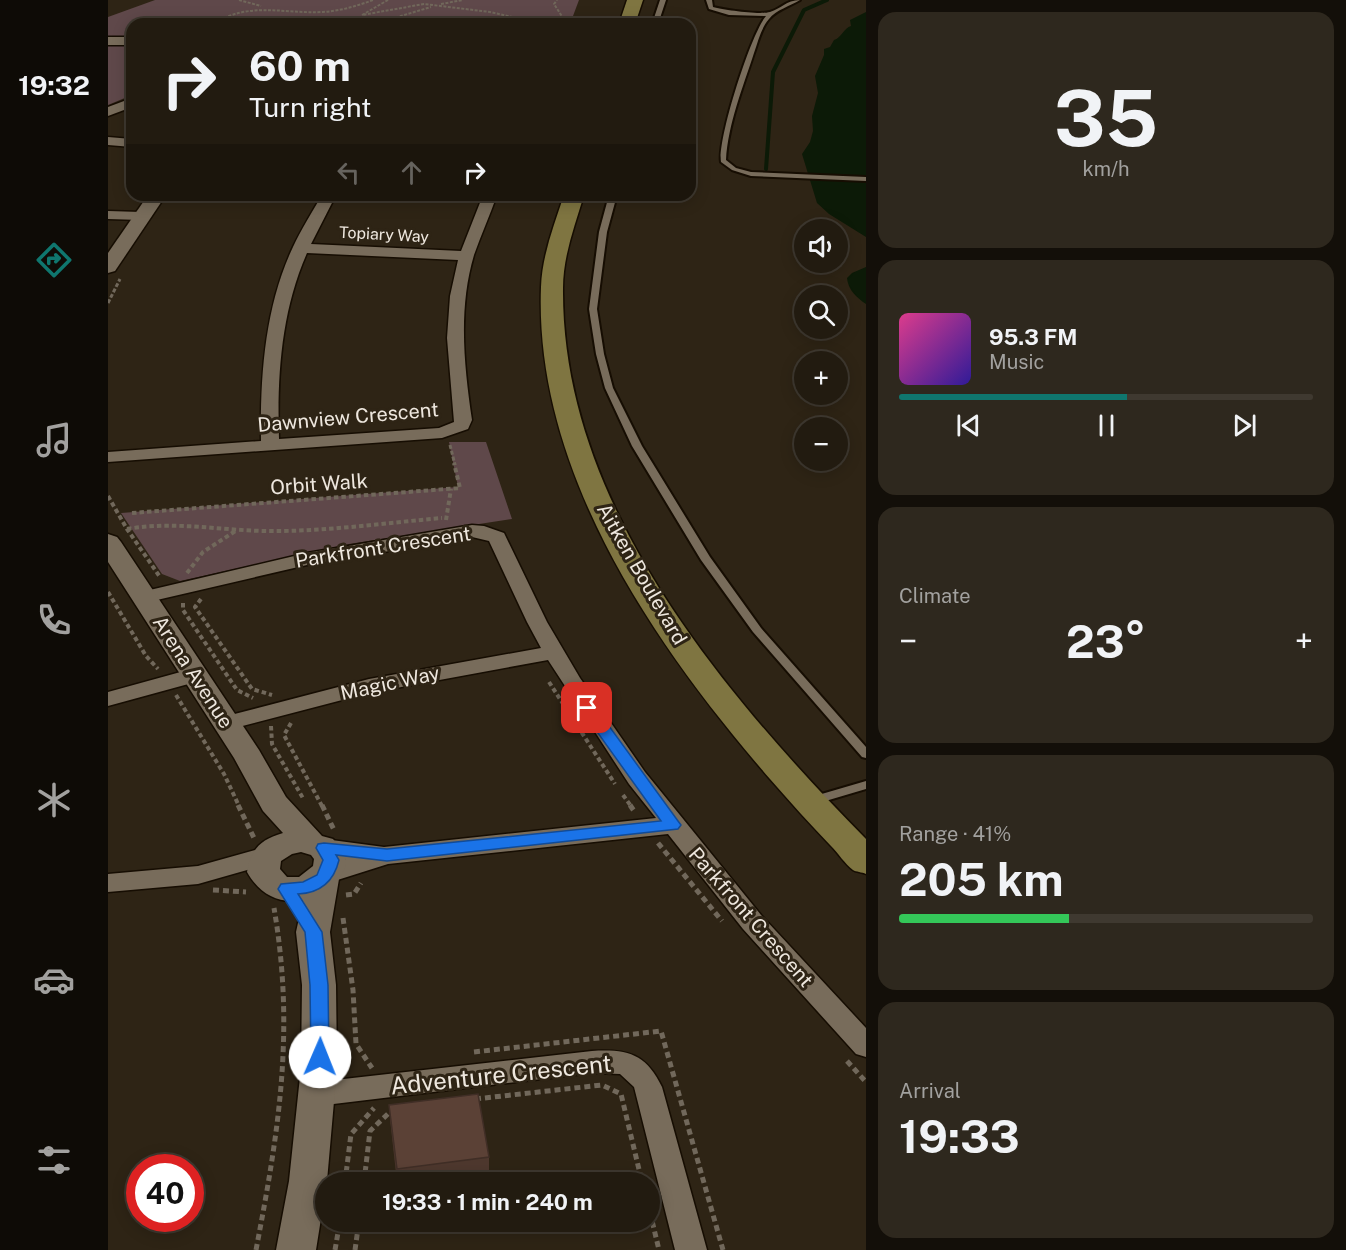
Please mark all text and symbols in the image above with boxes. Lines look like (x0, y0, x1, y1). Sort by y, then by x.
text: 60 m (249, 41, 351, 90)
icon: right (150, 42, 228, 120)
text: 19:32 (18, 69, 90, 101)
text: 35 (1054, 72, 1158, 164)
text: Turn right (249, 91, 372, 123)
icon: left (332, 156, 365, 189)
icon: ahead (395, 156, 428, 189)
icon: right (458, 156, 491, 189)
text: km/h (1082, 157, 1130, 181)
map controls (794, 219, 848, 471)
button: sound (794, 219, 848, 273)
street label: Topiary Way (339, 223, 430, 246)
icon: directions (33, 239, 75, 281)
button: search (794, 285, 848, 339)
text: 95.3 FM (989, 324, 1078, 350)
text: Music (989, 350, 1044, 374)
button: + (794, 351, 848, 405)
street label: Dawnview Crescent (256, 397, 440, 437)
icon: previous (952, 409, 985, 442)
icon: pause (1090, 409, 1123, 442)
icon: next (1228, 409, 1261, 442)
button: − (794, 417, 848, 471)
icon: music (33, 419, 75, 461)
street label: Orbit Walk (269, 469, 369, 499)
street label: Aitken Boulevard (592, 499, 692, 649)
street label: Parkfront Crescent (294, 521, 472, 573)
text: Climate (899, 584, 971, 608)
icon: phone (33, 599, 75, 641)
street label: Arena Avenue (148, 611, 238, 733)
text: 23° (1066, 615, 1146, 668)
text: − (899, 622, 917, 660)
text: + (1295, 622, 1313, 660)
street label: Magic Way (338, 661, 442, 705)
pin (561, 682, 612, 733)
icon: arrive (570, 691, 603, 724)
icon: climate (33, 779, 75, 821)
text: Range · 41% (899, 822, 1011, 846)
street label: Parkfront Crescent (684, 842, 818, 992)
text: 205 km (899, 853, 1063, 906)
icon: car (33, 959, 75, 1001)
position arrow (288, 1025, 352, 1089)
street label: Adventure Crescent (389, 1048, 613, 1100)
text: Arrival (899, 1079, 961, 1103)
text: 19:33 (899, 1110, 1020, 1163)
icon: filters (33, 1139, 75, 1181)
speed limit sign: 40 (126, 1154, 204, 1232)
text: 19:33 · 1 min · 240 m (382, 1189, 593, 1215)

